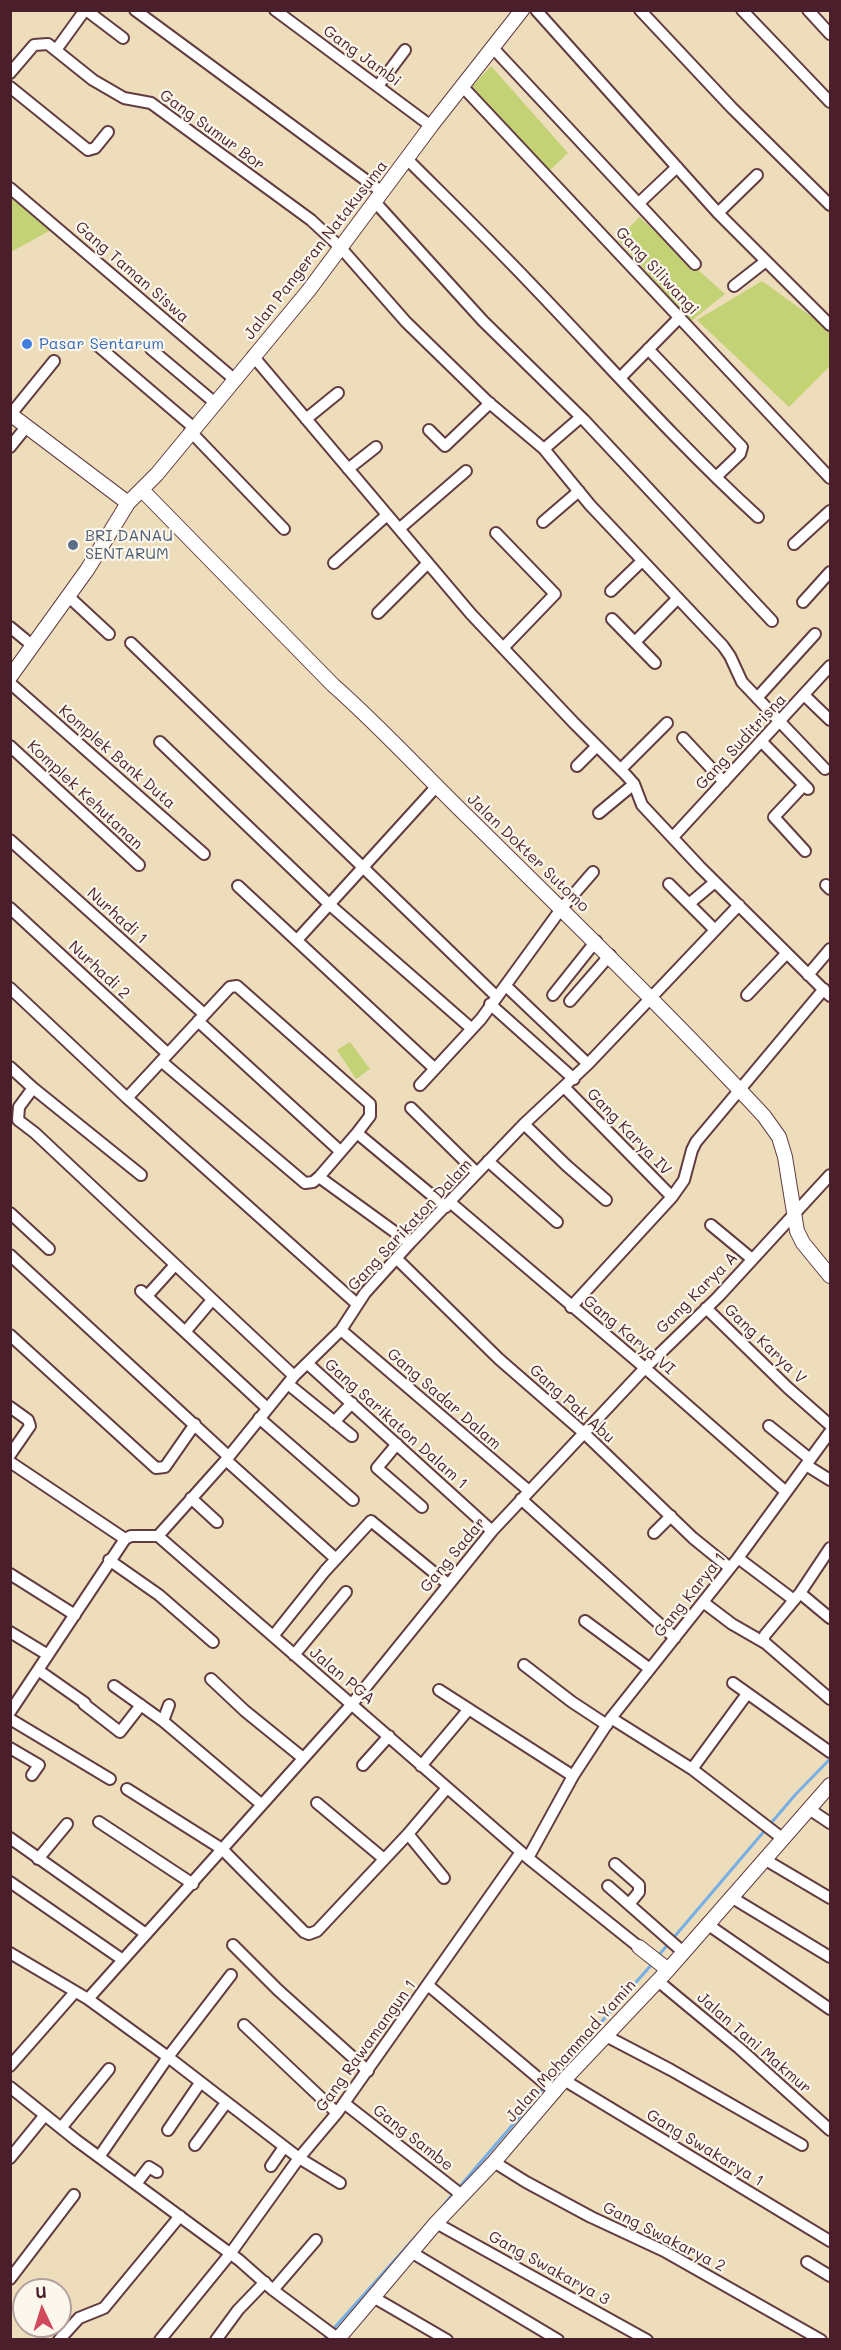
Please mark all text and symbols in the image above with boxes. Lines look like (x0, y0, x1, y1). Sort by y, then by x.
street label: Gang Jambi (319, 21, 405, 91)
street label: Gang Sumur Bor (156, 86, 268, 174)
street label: Jalan Pangeran Natakusuma (240, 157, 392, 343)
street label: Gang Taman Siswa (71, 217, 193, 327)
street label: Gang Siliwangi (611, 223, 703, 319)
place label: Pasar Sentarum (39, 334, 164, 354)
marker: Pasar Sentarum (20, 337, 34, 351)
place label: BRI DANAU SENTARUM (85, 526, 173, 564)
marker: BRI DANAU SENTARUM (66, 538, 80, 552)
street label: Gang Suditrisna (692, 690, 790, 794)
street label: Komplek Bank Duta (55, 701, 179, 813)
street label: Komplek Kehutanan (23, 736, 147, 854)
street label: Jalan Dokter Sutomo (463, 790, 593, 916)
street label: Nurhadi 1 (83, 884, 151, 948)
street label: Nurhadi 2 (64, 937, 134, 1003)
street label: Gang Karya IV (583, 1084, 675, 1180)
street label: Gang Sarikaton Dalam (344, 1155, 476, 1295)
street label: Gang Karya A (652, 1248, 742, 1338)
street label: Gang Karya VI (579, 1291, 679, 1379)
street label: Gang Karya V (720, 1300, 810, 1388)
street label: Gang Sadar Dalam (383, 1344, 505, 1454)
street label: Gang Sarikaton Dalam 1 (320, 1355, 472, 1493)
street label: Gang Pak Abu (525, 1361, 619, 1447)
street label: Gang Sadar (416, 1514, 490, 1596)
street label: Gang Karya 1 (650, 1549, 730, 1641)
street label: Jalan PGA (305, 1643, 379, 1709)
street label: Gang Rawamangun 1 (312, 1976, 420, 2116)
street label: Jalan Mohammad Yamin (502, 1976, 640, 2126)
street label: Jalan Tani Makmur (693, 1988, 815, 2098)
street label: Gang Sambe (369, 2101, 457, 2175)
street label: Gang Swakarya 1 (643, 2105, 767, 2191)
street label: Gang Swakarya 2 (599, 2198, 729, 2276)
street label: Gang Swakarya 3 (485, 2227, 613, 2309)
north arrow (12, 2278, 72, 2338)
text: U (34, 2281, 47, 2302)

